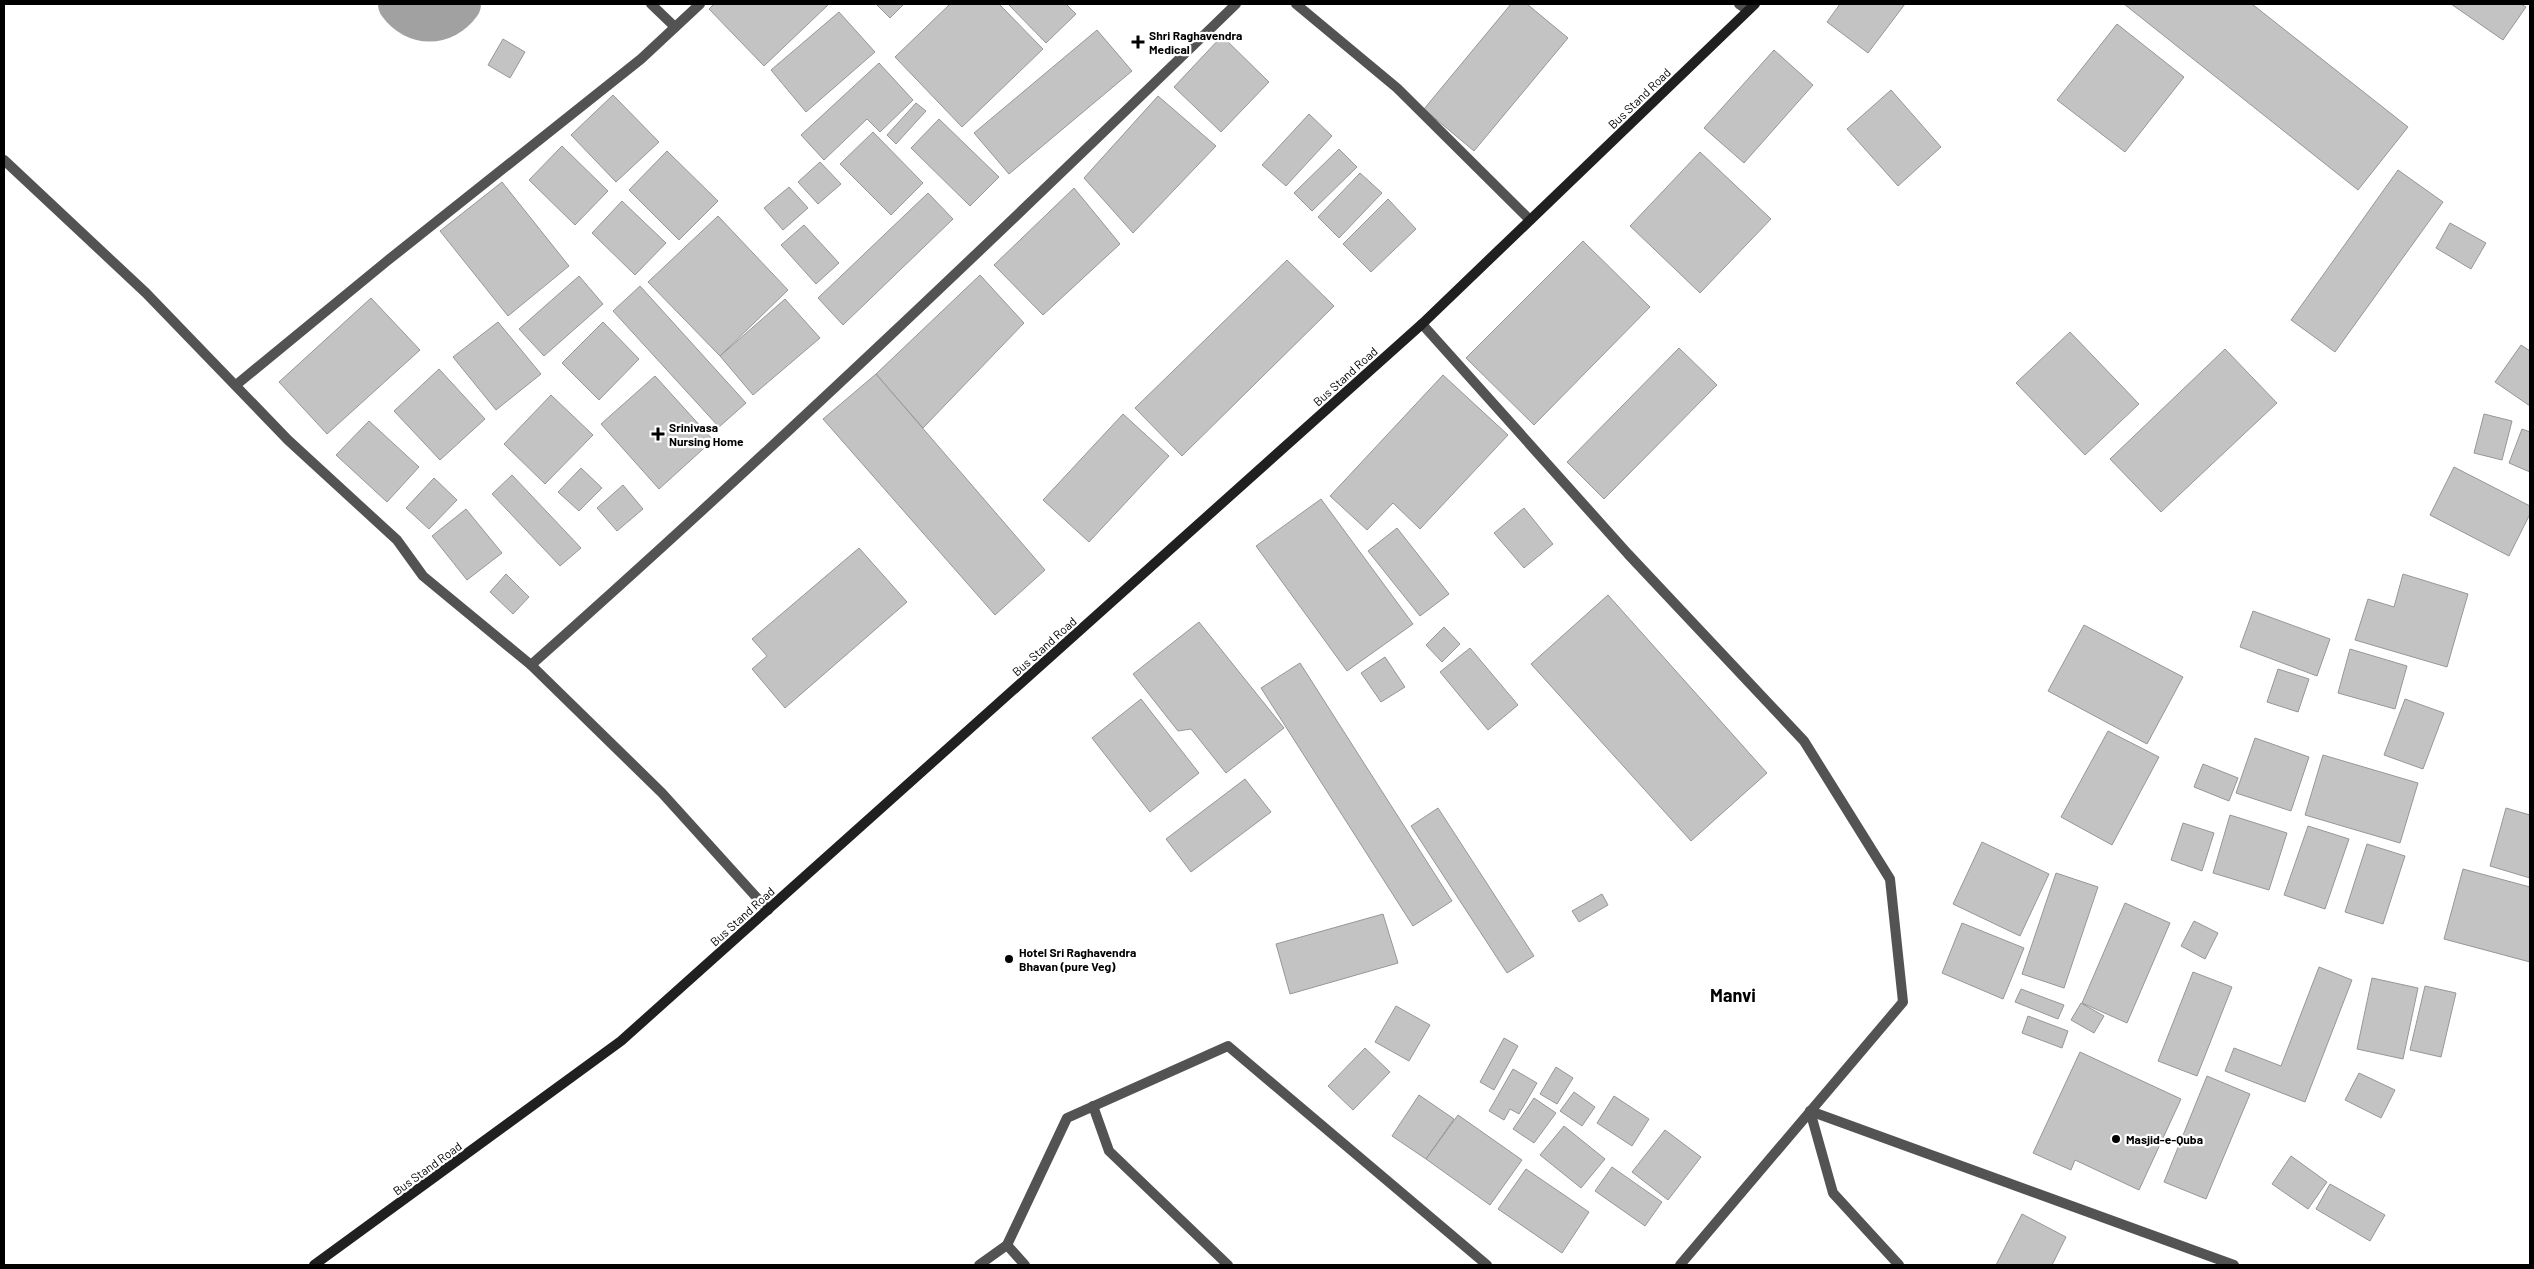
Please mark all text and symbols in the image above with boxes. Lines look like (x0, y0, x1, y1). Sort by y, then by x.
place label: Shri Raghavendra Medical (1149, 28, 1242, 56)
marker: Shri Raghavendra Medical (1131, 35, 1145, 49)
street label: Bus Stand Road (1605, 65, 1673, 131)
street label: Bus Stand Road (1310, 344, 1380, 408)
place label: Srinivasa Nursing Home (669, 420, 744, 448)
marker: Srinivasa Nursing Home (651, 427, 665, 441)
street label: Bus Stand Road (1009, 614, 1079, 678)
street label: Bus Stand Road (707, 884, 777, 948)
place label: Hotel Sri Raghavendra Bhavan (pure Veg) (1019, 945, 1136, 973)
marker: Hotel Sri Raghavendra Bhavan (pure Veg) (1003, 953, 1015, 965)
district label: Manvi (1710, 984, 1756, 1006)
place label: Masjid-e-Quba (2126, 1132, 2203, 1146)
marker: Masjid-e-Quba (2110, 1133, 2122, 1145)
street label: Bus Stand Road (390, 1138, 464, 1198)

